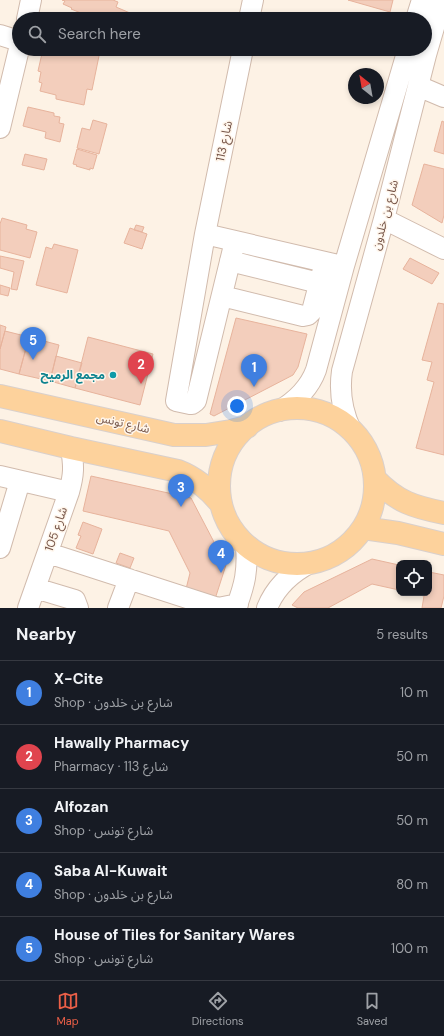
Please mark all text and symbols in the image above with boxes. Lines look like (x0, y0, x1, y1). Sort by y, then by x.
search box (12, 12, 432, 56)
icon: search (26, 23, 48, 45)
text: Search here (58, 24, 141, 44)
north arrow (348, 68, 384, 104)
street label: شارع 113 (212, 119, 237, 163)
street label: شارع بن خلدون (368, 178, 403, 252)
pin: 5 (20, 327, 46, 360)
pin: 2 (128, 351, 154, 384)
pin: 1 (241, 354, 267, 387)
place label: مجمع الرميح (40, 367, 105, 384)
marker: مجمع الرميح (108, 370, 118, 380)
your location (227, 396, 247, 416)
street label: شارع تونس (95, 409, 151, 438)
pin: 3 (168, 474, 194, 507)
street label: شارع 105 (41, 505, 72, 554)
pin: 4 (208, 540, 234, 573)
map controls (396, 560, 432, 596)
button: locate (396, 560, 432, 596)
text: Nearby (16, 623, 76, 645)
text: 5 results (376, 626, 428, 643)
text: X-Cite (54, 669, 103, 689)
text: 1 (27, 684, 31, 701)
text: 10 m (400, 684, 428, 701)
text: Shop · شارع بن خلدون (54, 694, 173, 711)
text: Hawally Pharmacy (54, 733, 189, 753)
text: 2 (25, 748, 33, 765)
text: 50 m (396, 748, 428, 765)
text: Pharmacy · شارع 113 (54, 758, 168, 775)
text: Alfozan (54, 797, 108, 817)
text: 3 (25, 812, 33, 829)
text: 50 m (396, 812, 428, 829)
text: Shop · شارع تونس (54, 822, 153, 839)
text: Saba Al-Kuwait (54, 861, 168, 881)
text: 4 (25, 876, 33, 893)
text: 80 m (396, 876, 428, 893)
text: Shop · شارع بن خلدون (54, 886, 173, 903)
text: House of Tiles for Sanitary Wares (54, 925, 295, 945)
text: 5 (25, 940, 33, 957)
text: 100 m (391, 940, 428, 957)
text: Shop · شارع تونس (54, 950, 153, 967)
tab: Map (57, 990, 79, 1028)
tab: Directions (192, 990, 244, 1028)
tab: Saved (357, 990, 387, 1028)

